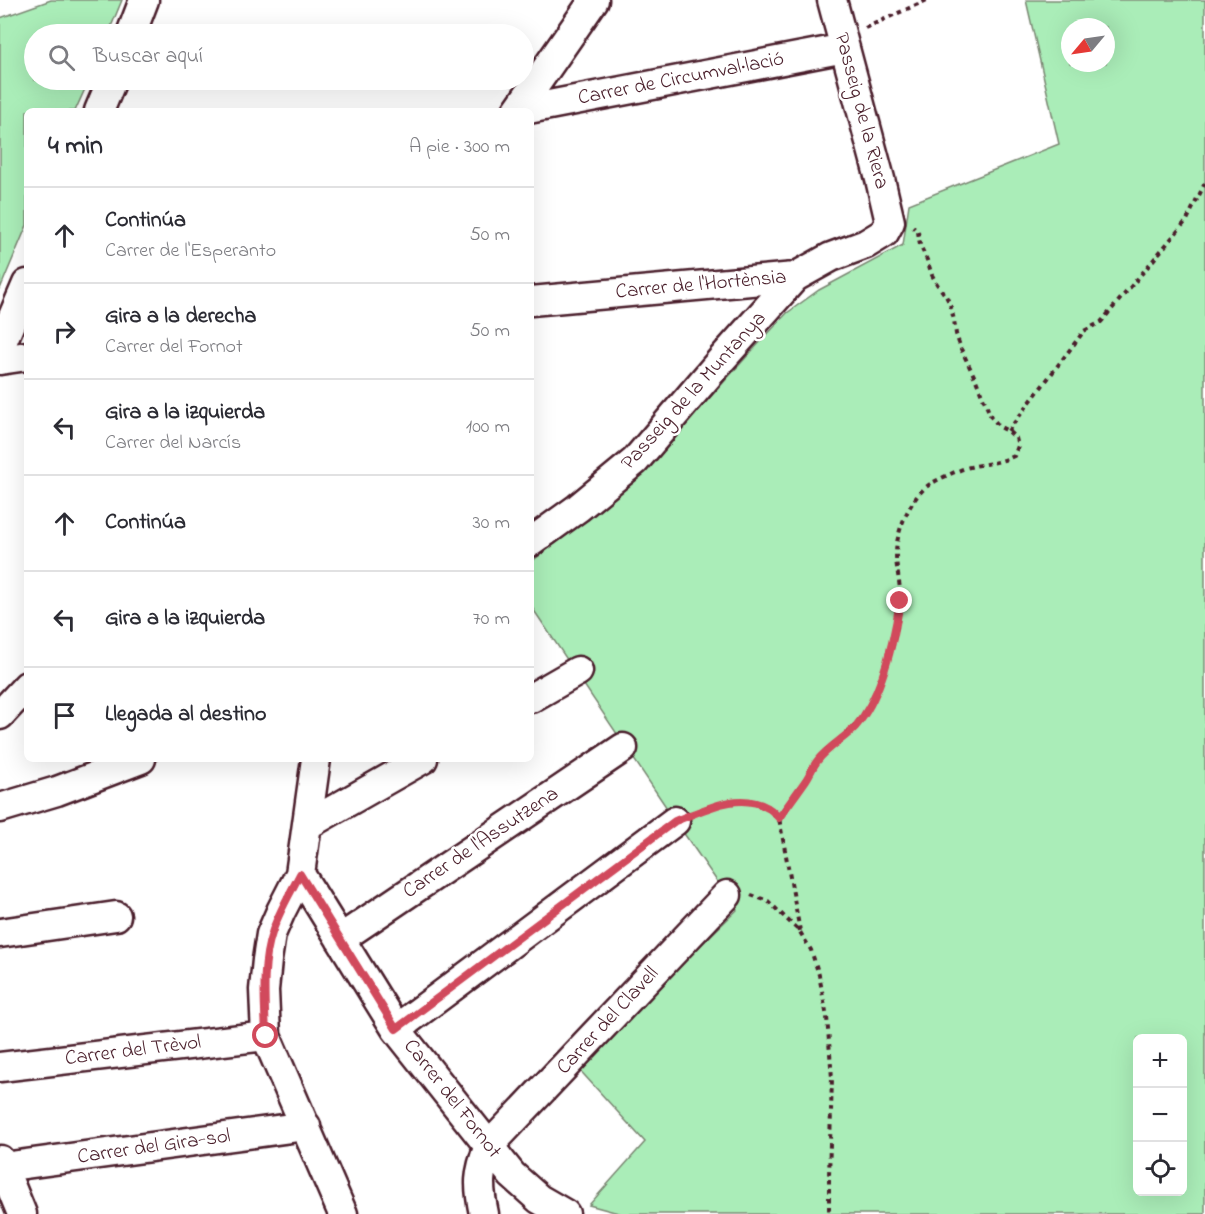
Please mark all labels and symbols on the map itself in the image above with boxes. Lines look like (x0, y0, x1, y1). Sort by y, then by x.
north arrow (1061, 18, 1115, 72)
street label: Passeig de la Riera (824, 29, 896, 193)
street label: Carrer de Circumval·lació (575, 44, 787, 114)
street label: Carrer de l'Hortènsia (614, 263, 788, 307)
street label: Passeig de la Muntanya (614, 305, 775, 479)
route end (886, 587, 912, 613)
street label: Carrer de l'Assutzena (397, 780, 565, 906)
street label: Carrer del Clavell (550, 960, 666, 1082)
route start (252, 1022, 278, 1048)
street label: Carrer del Trèvol (63, 1028, 203, 1074)
street label: Carrer del Fornot (396, 1033, 508, 1165)
street label: Carrer del Gira-sol (76, 1121, 232, 1173)

